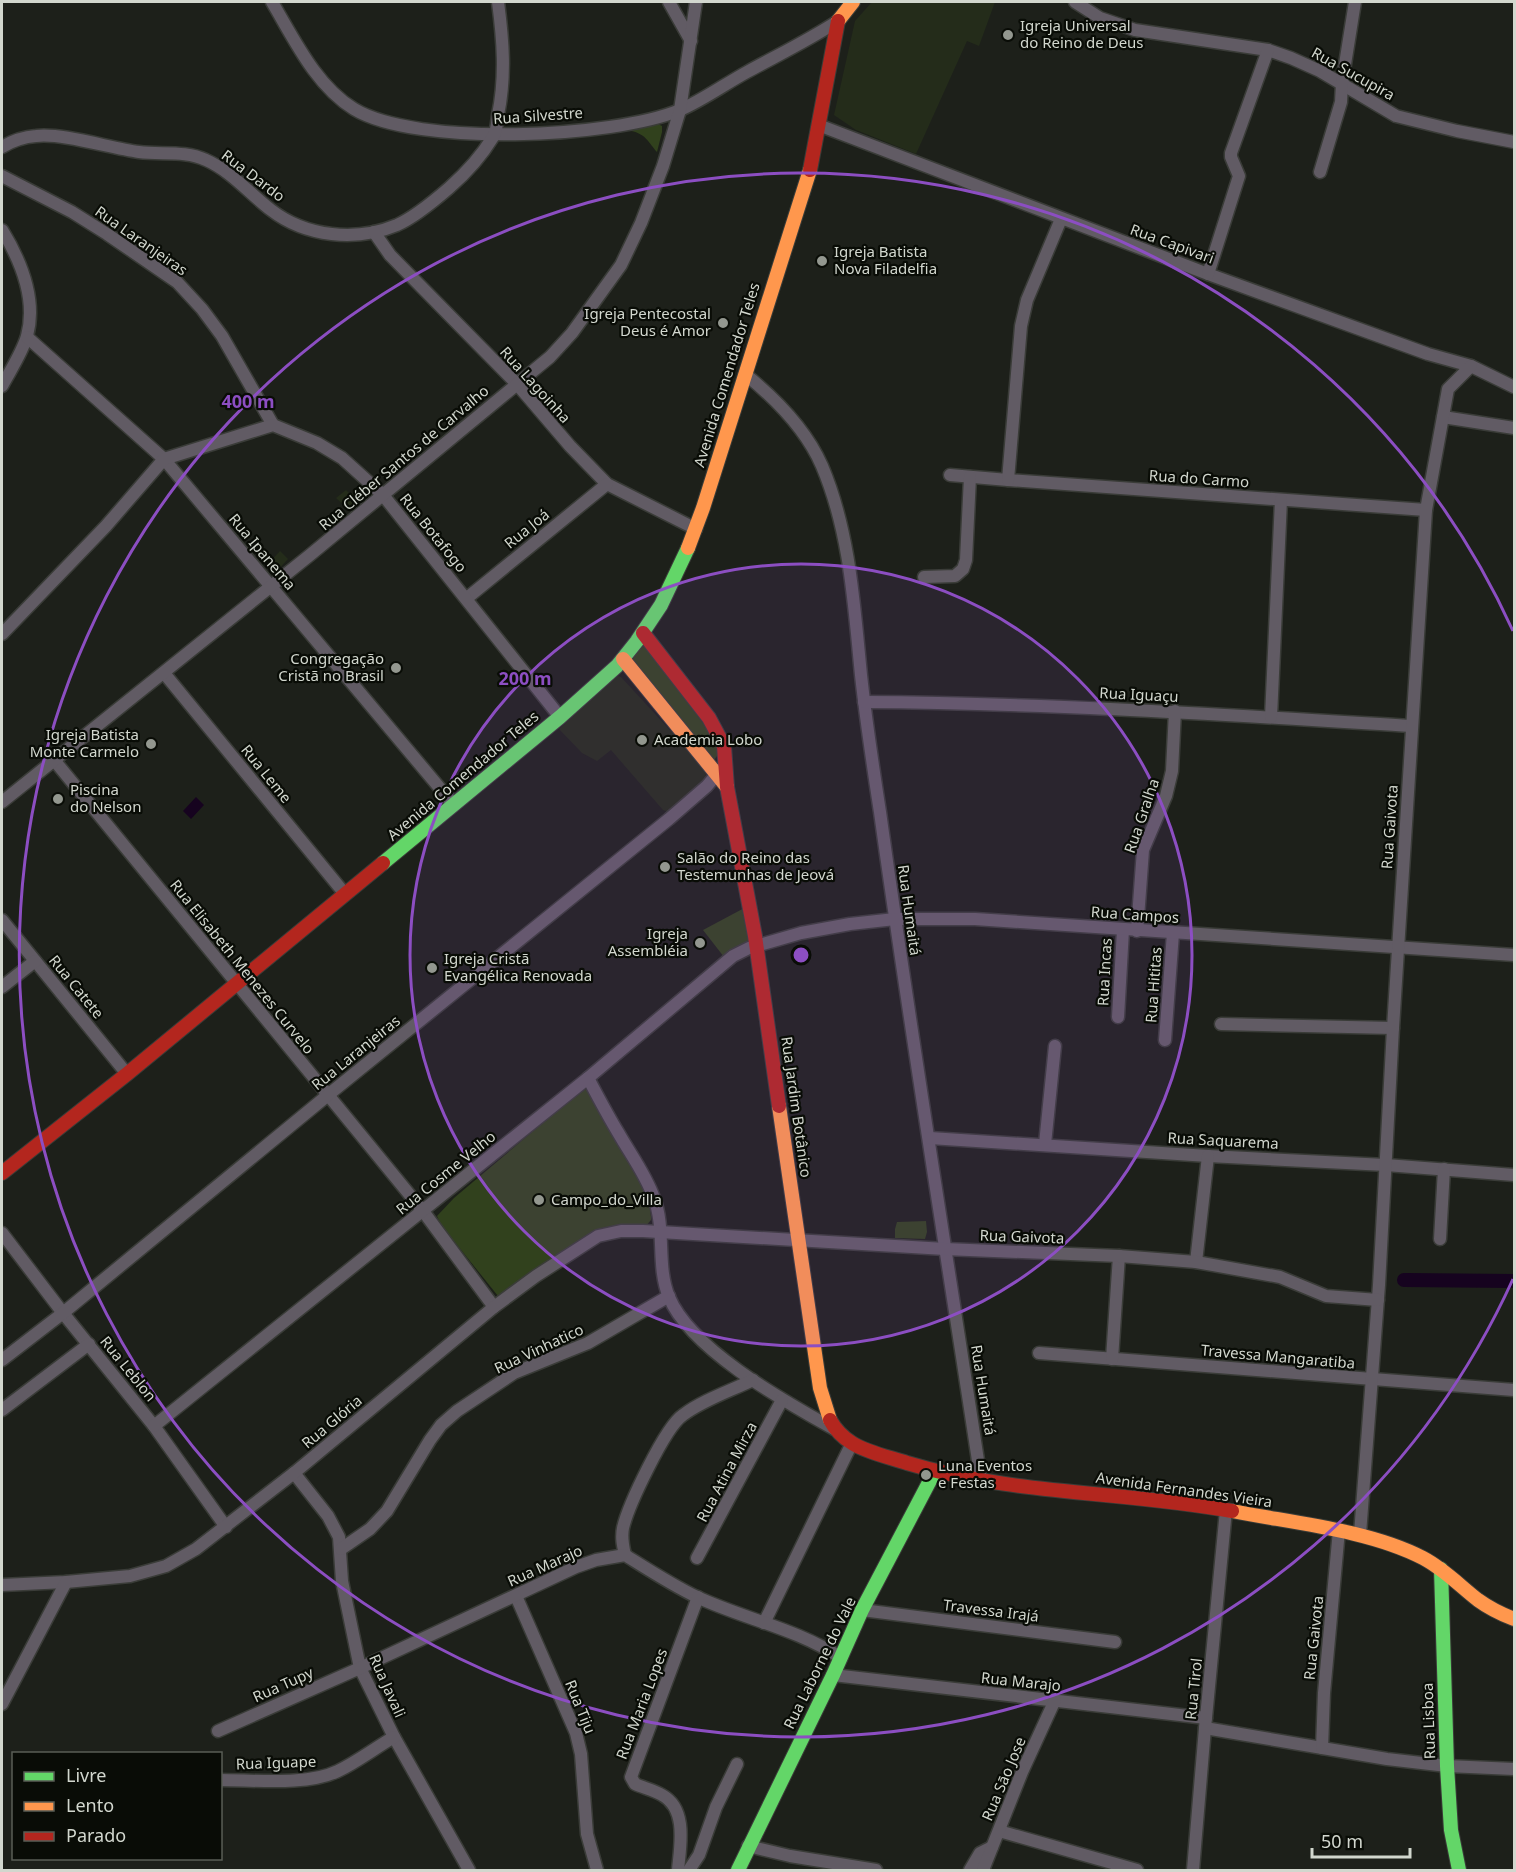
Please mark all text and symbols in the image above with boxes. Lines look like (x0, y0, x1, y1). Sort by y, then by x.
place label: Igreja Universal do Reino de Deus (1020, 15, 1144, 52)
marker: Igreja Universal do Reino de Deus (1001, 28, 1015, 42)
street label: Rua Sucupira (1308, 42, 1399, 104)
street label: Rua Silvestre (492, 102, 583, 128)
street label: Rua Dardo (218, 145, 289, 206)
street label: Rua Laranjeiras (91, 201, 192, 279)
street label: Rua Capivari (1128, 219, 1217, 268)
place label: Igreja Batista Nova Filadelfia (834, 241, 937, 278)
marker: Igreja Batista Nova Filadelfia (815, 254, 829, 268)
street label: Avenida Comendador Teles (688, 280, 764, 469)
place label: Igreja Pentecostal Deus é Amor (584, 303, 711, 340)
marker: Igreja Pentecostal Deus é Amor (716, 316, 730, 330)
street label: Rua Lagoinha (496, 342, 575, 427)
street label: Rua Cléber Santos de Carvalho (314, 380, 492, 534)
text: 400 m (221, 389, 275, 413)
street label: Rua do Carmo (1148, 465, 1250, 491)
street label: Rua Botafogo (396, 489, 472, 576)
street label: Rua Joá (500, 504, 553, 553)
street label: Rua Ipanema (225, 509, 301, 594)
place label: Congregação Cristã no Brasil (278, 648, 384, 685)
marker: Congregação Cristã no Brasil (389, 661, 403, 675)
text: 200 m (498, 666, 552, 690)
street label: Rua Iguaçu (1099, 682, 1179, 706)
street label: Avenida Comendador Teles (382, 706, 542, 845)
place label: Igreja Batista Monte Carmelo (30, 724, 139, 761)
place label: Academia Lobo (654, 729, 762, 749)
marker: Academia Lobo (635, 733, 649, 747)
marker: Igreja Batista Monte Carmelo (144, 737, 158, 751)
street label: Rua Leme (237, 740, 296, 807)
street label: Rua Gralha (1119, 776, 1163, 856)
place label: Piscina do Nelson (70, 779, 141, 816)
street label: Rua Gaivota (1376, 784, 1402, 870)
marker: Piscina do Nelson (51, 792, 65, 806)
place label: Salão do Reino das Testemunhas de Jeová (677, 847, 834, 884)
marker: Salão do Reino das Testemunhas de Jeová (658, 860, 672, 874)
street label: Rua Humaitá (894, 863, 926, 957)
street label: Rua Elisabeth Menezes Curvelo (166, 875, 319, 1058)
street label: Rua Campos (1090, 901, 1180, 927)
place label: Igreja Assembléia (608, 923, 688, 960)
marker: Igreja Assembléia (693, 936, 707, 950)
street label: Rua Incas (1092, 937, 1116, 1006)
centre of rings (791, 945, 811, 965)
street label: Rua Hititas (1140, 946, 1166, 1024)
place label: Igreja Cristã Evangélica Renovada (444, 948, 592, 985)
street label: Rua Catete (45, 950, 109, 1022)
marker: Igreja Cristã Evangélica Renovada (425, 961, 439, 975)
street label: Rua Laranjeiras (307, 1010, 404, 1094)
street label: Rua Jardim Botânico (777, 1035, 817, 1179)
street label: Rua Cosme Velho (392, 1126, 499, 1219)
street label: Rua Saquarema (1167, 1127, 1279, 1153)
place label: Campo_do_Villa (551, 1189, 662, 1209)
marker: Campo_do_Villa (532, 1193, 546, 1207)
street label: Rua Gaivota (979, 1225, 1065, 1247)
street label: Rua Vinhatico (491, 1319, 586, 1378)
street label: Rua Leblon (96, 1332, 161, 1405)
street label: Travessa Mangaratiba (1200, 1339, 1356, 1373)
street label: Rua Humaitá (967, 1343, 1001, 1437)
street label: Rua Glória (297, 1390, 366, 1452)
street label: Rua Atina Mirza (691, 1418, 761, 1525)
place label: Luna Eventos e Festas (938, 1455, 1032, 1492)
street label: Avenida Fernandes Vieira (1095, 1467, 1274, 1511)
marker: Luna Eventos e Festas (919, 1468, 933, 1482)
street label: Rua Marajo (504, 1540, 585, 1591)
street label: Rua Laborne do Vale (778, 1593, 860, 1732)
street label: Travessa Irajá (942, 1594, 1040, 1626)
street label: Rua Gaivota (1299, 1595, 1327, 1681)
street label: Rua Maria Lopes (611, 1645, 671, 1762)
street label: Rua Javali (365, 1651, 411, 1720)
street label: Rua Tirol (1180, 1657, 1206, 1721)
street label: Rua Tupy (249, 1662, 316, 1706)
street label: Rua Marajo (980, 1667, 1062, 1695)
street label: Rua Tiju (561, 1677, 601, 1736)
street label: Rua Lisboa (1417, 1682, 1439, 1760)
street label: Rua Sāo Jose (976, 1734, 1030, 1824)
street label: Rua Iguape (235, 1751, 317, 1773)
legend (12, 1752, 222, 1860)
text: Livre (66, 1763, 106, 1787)
text: Lento (66, 1793, 114, 1817)
scale bar (1312, 1821, 1410, 1859)
text: Parado (66, 1823, 126, 1847)
text: 50 m (1321, 1829, 1363, 1853)

